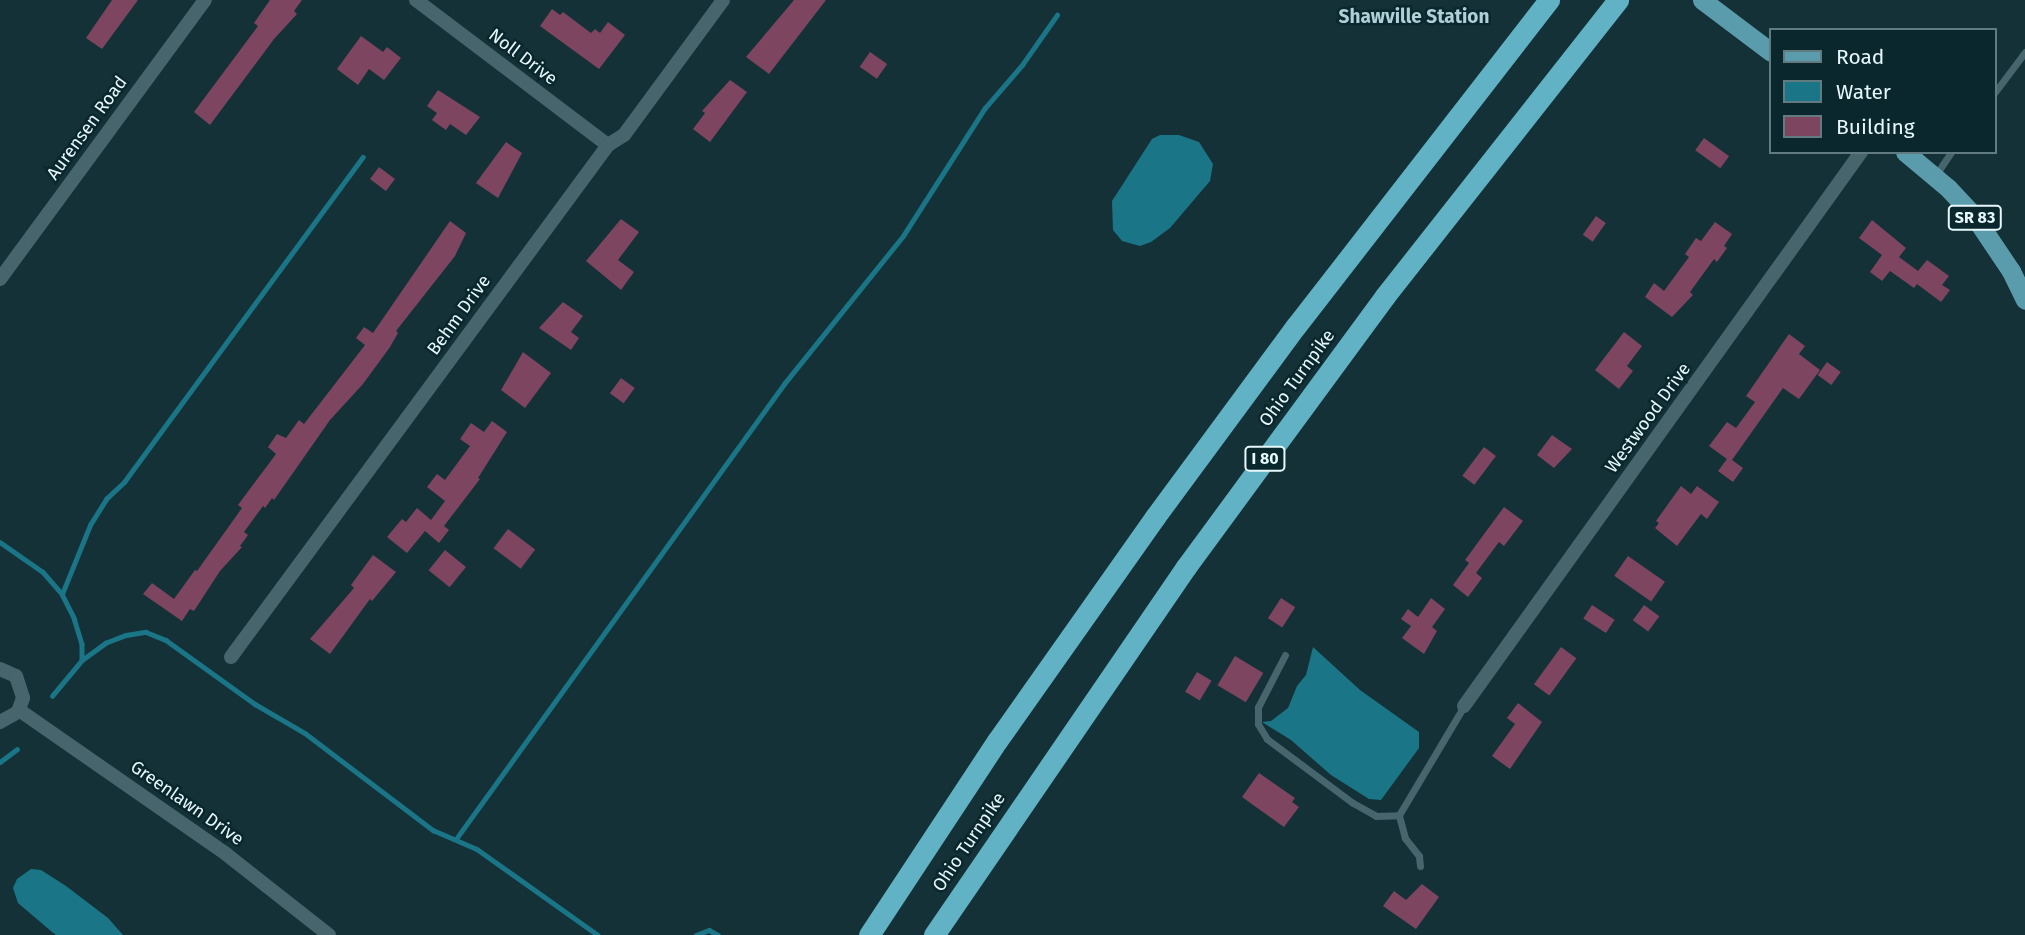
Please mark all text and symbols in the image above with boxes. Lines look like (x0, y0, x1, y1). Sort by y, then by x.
district label: Shawville Station (1339, 6, 1489, 28)
street label: Noll Drive (484, 24, 562, 90)
legend (1770, 28, 1997, 154)
text: Road (1836, 44, 1884, 70)
street label: Aurensen Road (42, 72, 132, 184)
text: Water (1836, 79, 1891, 105)
text: Building (1836, 114, 1915, 140)
road number: SR 83 (1947, 206, 2003, 230)
street label: Behm Drive (423, 271, 495, 359)
street label: Ohio Turnpike (1255, 325, 1339, 431)
street label: Westwood Drive (1601, 359, 1695, 477)
road number: I 80 (1244, 446, 1286, 472)
street label: Greenlawn Drive (126, 756, 248, 850)
street label: Ohio Turnpike (928, 788, 1010, 896)

